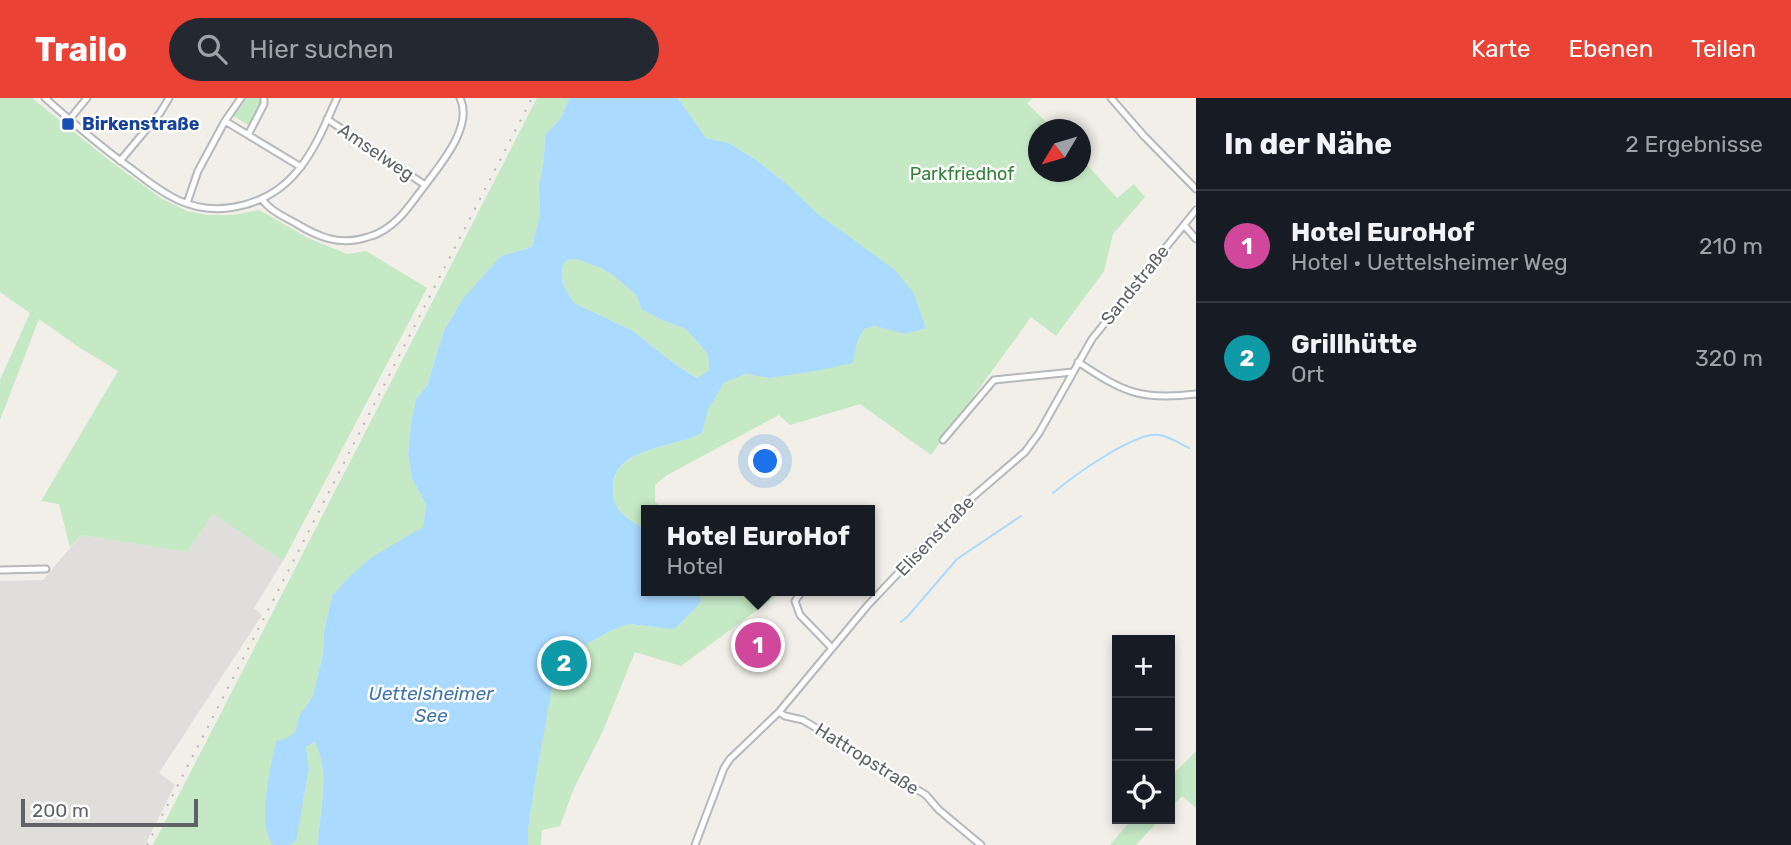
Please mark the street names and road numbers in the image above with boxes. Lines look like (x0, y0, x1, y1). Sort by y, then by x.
street label: Amselweg (334, 119, 418, 185)
street label: Sandstraße (1096, 241, 1174, 329)
street label: Elisenstraße (891, 491, 979, 581)
street label: Hattropstraße (811, 718, 923, 800)

